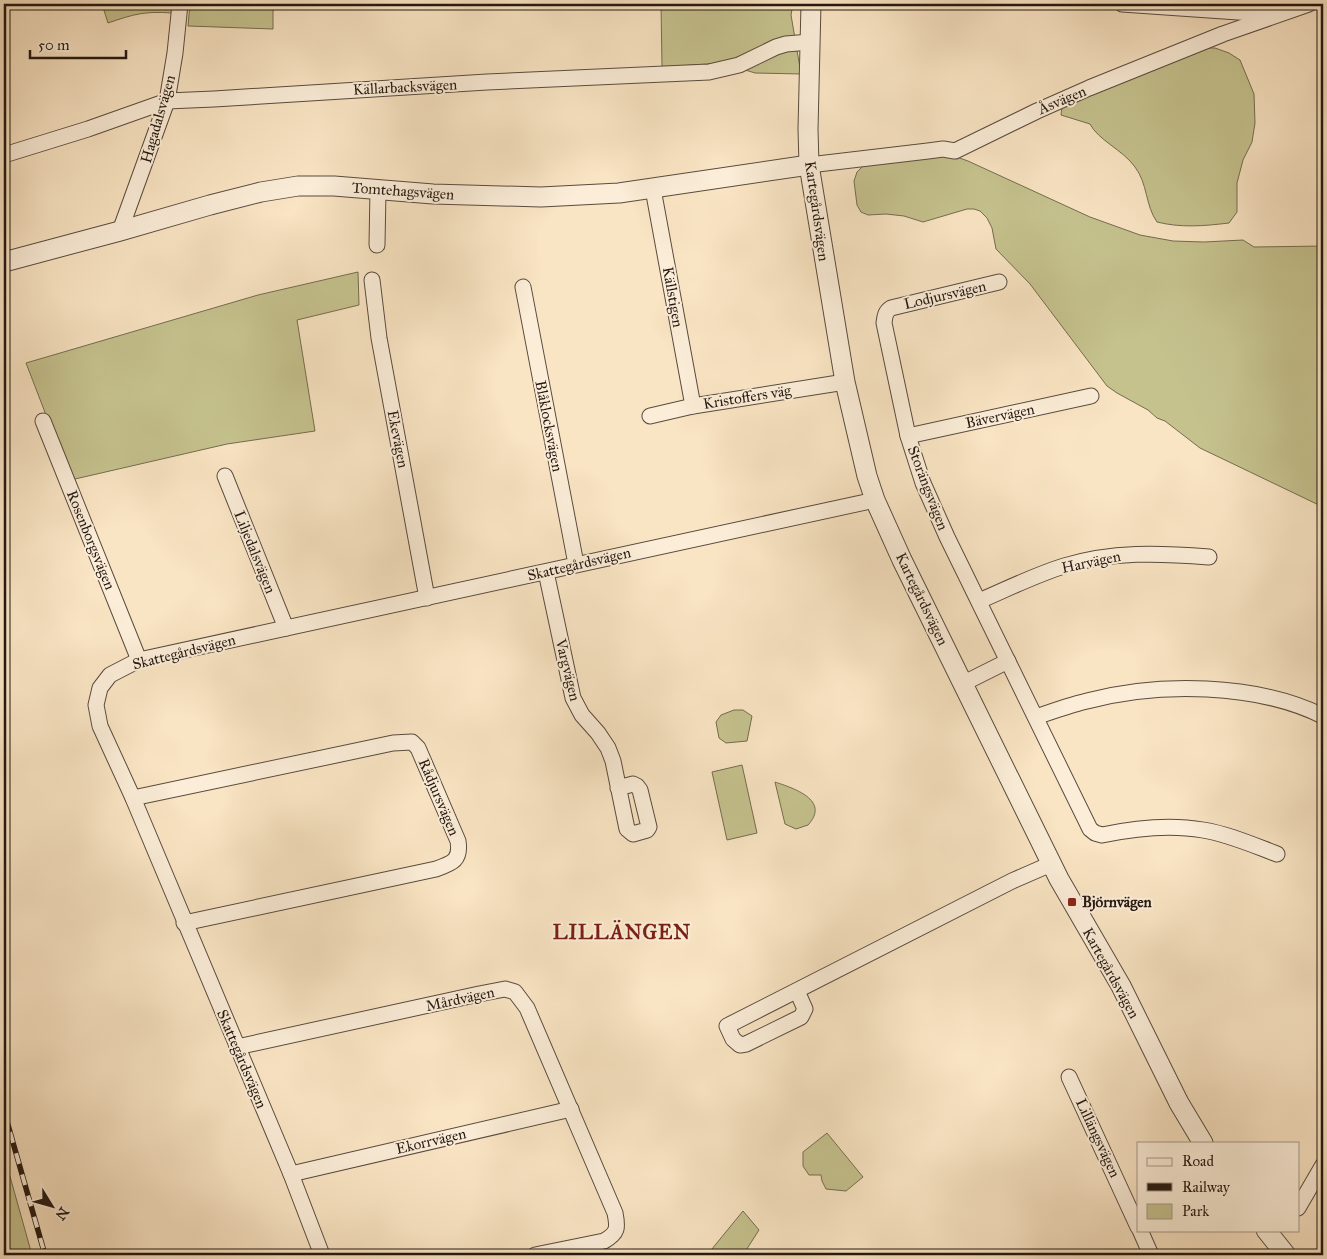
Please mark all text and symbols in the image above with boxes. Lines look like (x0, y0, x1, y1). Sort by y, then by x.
scale bar (30, 28, 126, 60)
text: 50 m (38, 36, 70, 54)
street label: Hagadalsvägen (137, 73, 179, 165)
street label: Källarbacksvägen (352, 75, 458, 99)
street label: Åsvägen (1034, 82, 1089, 119)
street label: Kartegårdsvägen (801, 160, 833, 262)
street label: Tomtehagsvägen (351, 178, 455, 204)
street label: Källstigen (659, 265, 687, 329)
street label: Lodjursvägen (902, 277, 988, 313)
street label: Blåklocksvägen (531, 379, 567, 473)
street label: Kristoffers väg (702, 381, 793, 413)
street label: Bävervägen (964, 400, 1036, 432)
street label: Ekevägen (384, 409, 412, 469)
street label: Storängsvägen (904, 443, 952, 533)
street label: Rosenborgsvägen (63, 488, 119, 592)
street label: Liljedalsvägen (230, 508, 280, 596)
street label: Skattegårdsvägen (526, 543, 632, 585)
street label: Harvägen (1060, 547, 1122, 577)
street label: Kartegårdsvägen (892, 550, 952, 648)
street label: Skattegårdsvägen (131, 630, 237, 674)
street label: Vargvägen (551, 636, 584, 703)
street label: Rådjursvägen (415, 756, 463, 838)
place label: Björnvägen (1082, 893, 1152, 912)
marker: Björnvägen (1066, 896, 1078, 908)
district label: LILLÄNGEN (553, 919, 691, 944)
street label: Kartegårdsvägen (1079, 925, 1143, 1021)
street label: Mårdvägen (424, 983, 496, 1015)
street label: Skattegårdsvägen (213, 1007, 271, 1111)
street label: Lillängsvägen (1072, 1096, 1124, 1180)
street label: Ekorrvägen (394, 1124, 468, 1158)
legend (1137, 1142, 1300, 1232)
text: Road (1182, 1152, 1214, 1170)
text: Railway (1182, 1178, 1231, 1196)
north arrow (28, 1182, 78, 1232)
text: Park (1182, 1202, 1209, 1220)
text: N (52, 1204, 72, 1223)

